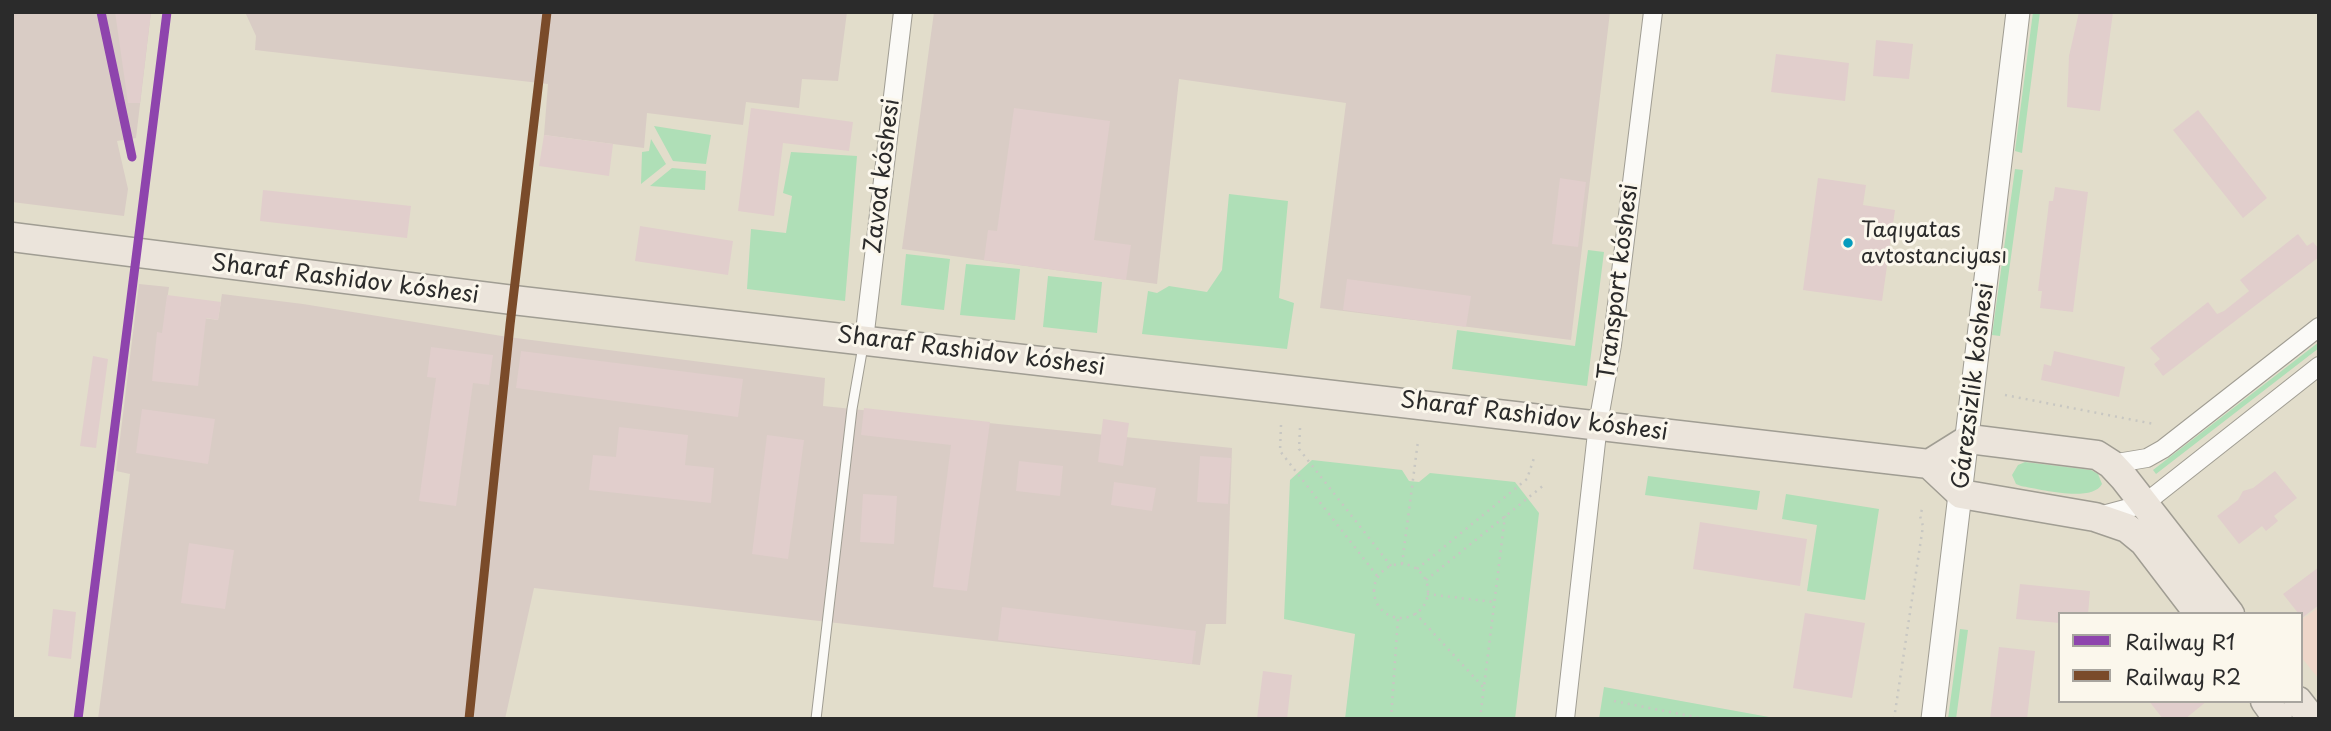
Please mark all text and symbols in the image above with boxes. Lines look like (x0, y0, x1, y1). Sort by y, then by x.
street label: Zavod kóshesi (860, 97, 906, 255)
street label: Transport kóshesi (1593, 182, 1645, 382)
place label: Taqıyatas avtostanciyası (1861, 218, 2007, 268)
marker: Taqıyatas avtostanciyası (1841, 236, 1855, 250)
street label: Sharaf Rashidov kóshesi (210, 250, 480, 310)
street label: Gárezsizlik kóshesi (1948, 281, 2000, 491)
street label: Sharaf Rashidov kóshesi (836, 322, 1106, 382)
street label: Sharaf Rashidov kóshesi (1399, 387, 1669, 447)
legend (2058, 612, 2303, 703)
text: Railway R1 (2125, 625, 2235, 657)
text: Railway R2 (2125, 660, 2241, 692)

